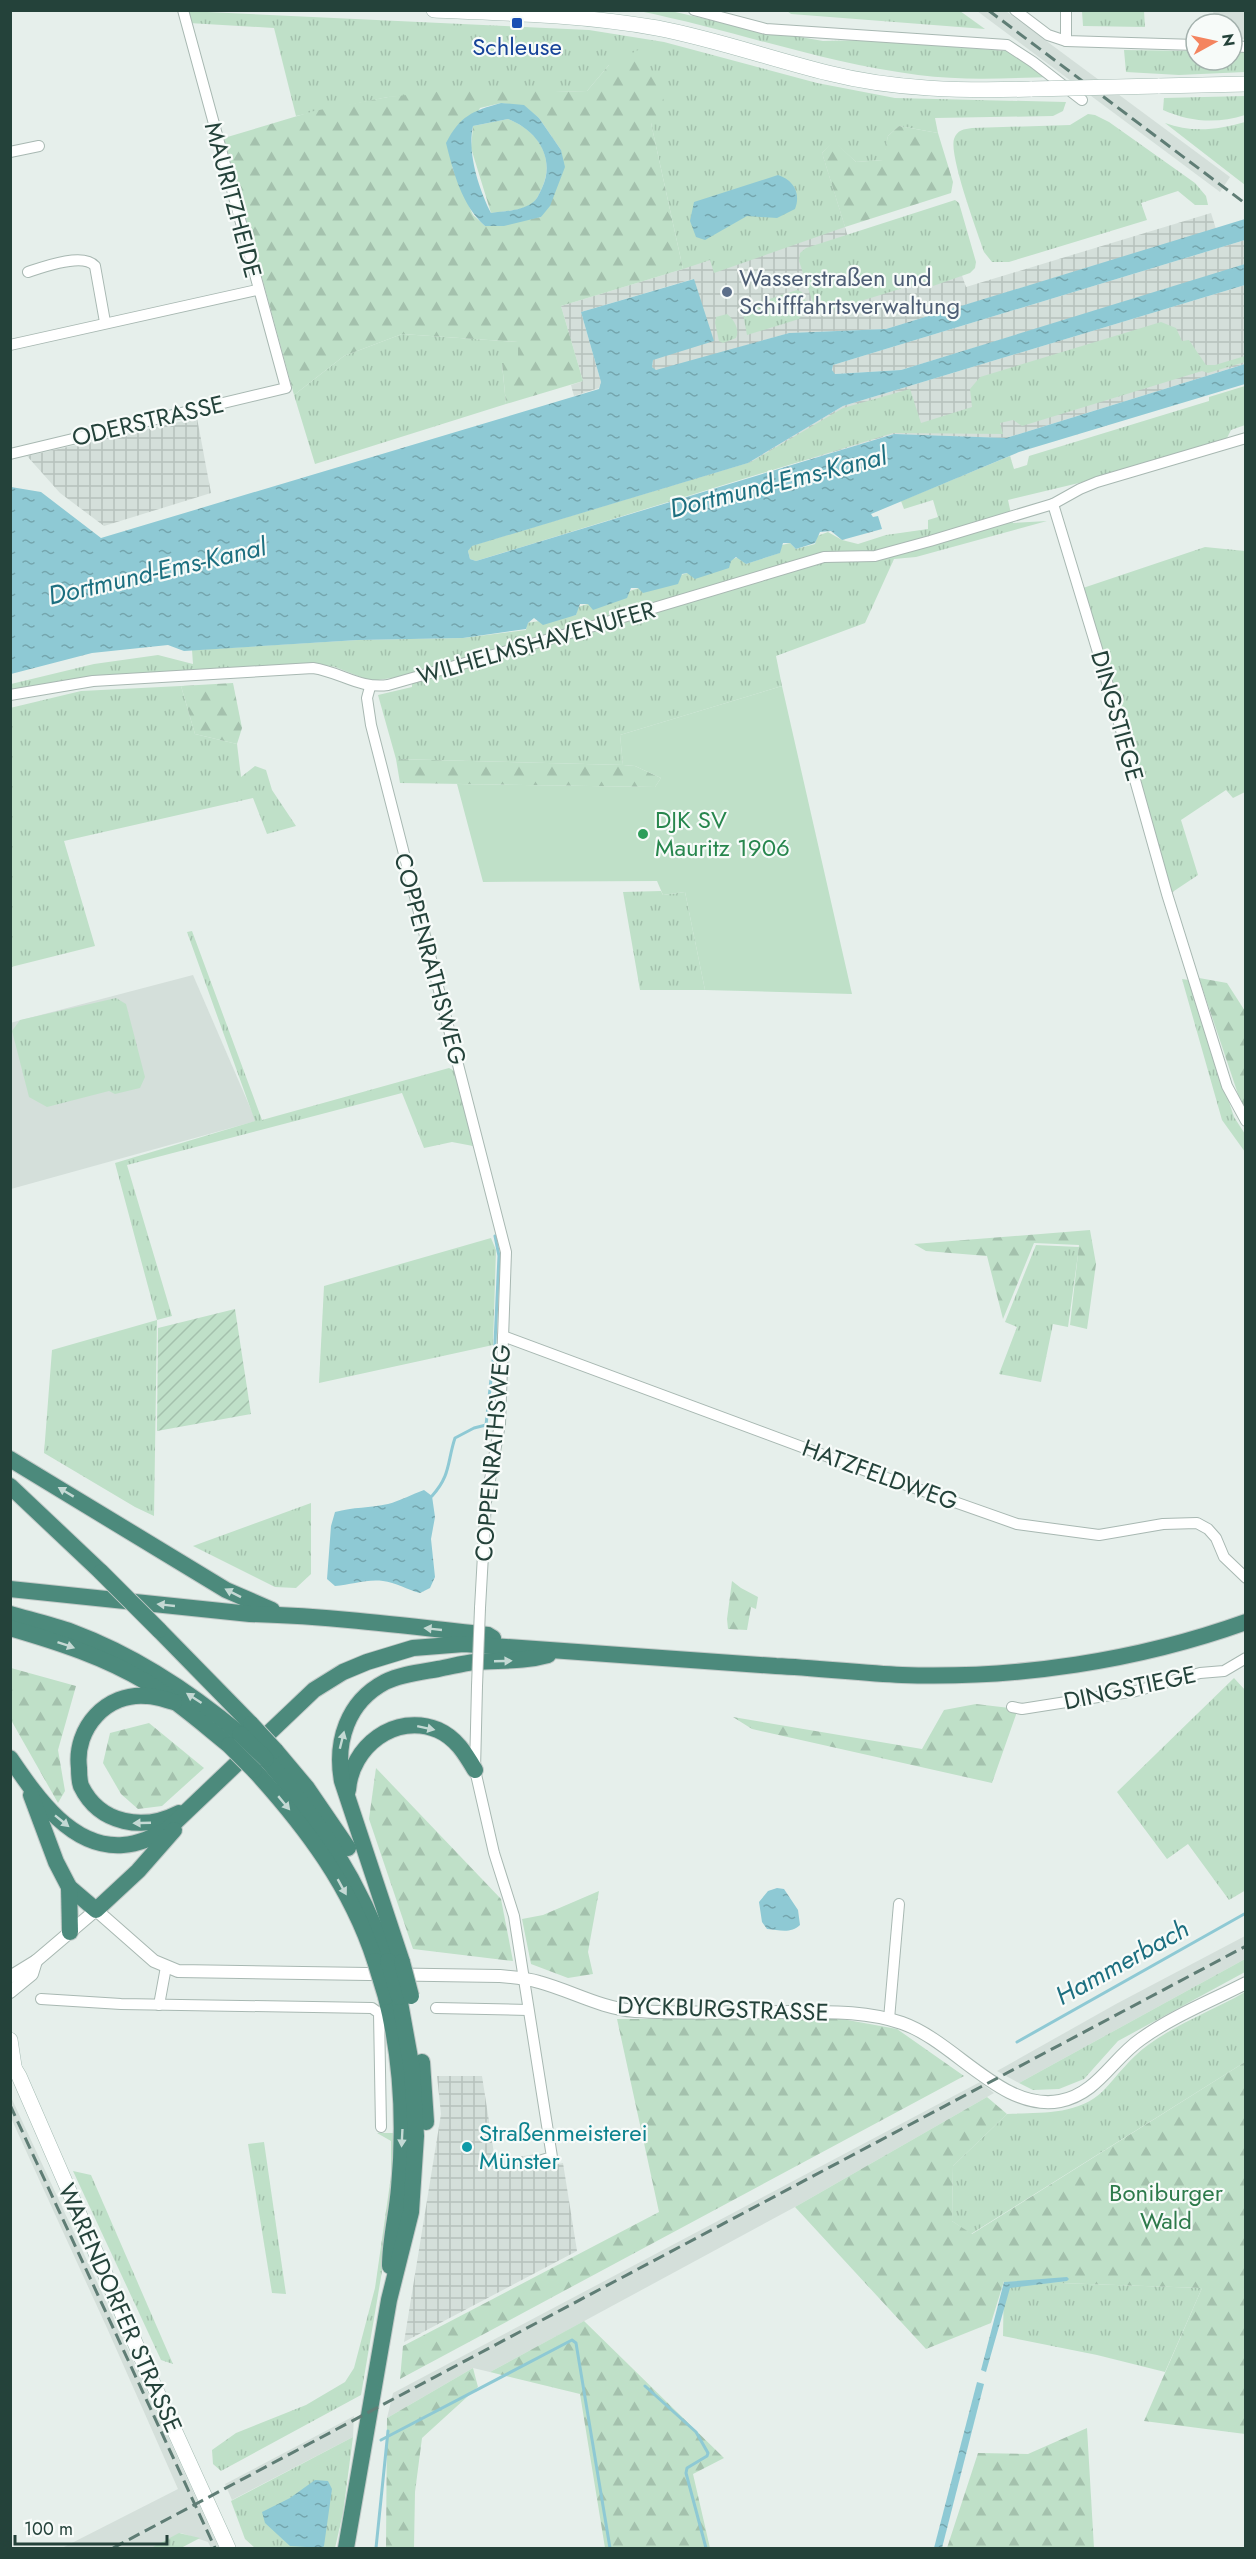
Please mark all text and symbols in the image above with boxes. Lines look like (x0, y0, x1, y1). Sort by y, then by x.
north arrow (1184, 12, 1244, 72)
marker: Schleuse (510, 16, 524, 30)
place label: Schleuse (472, 29, 562, 64)
text: N (1216, 32, 1241, 48)
street label: MAURITZHEIDE (196, 118, 271, 282)
place label: Wasserstraßen und Schifffahrtsverwaltung (739, 260, 960, 323)
marker: Wasserstraßen und Schifffahrtsverwaltung (720, 285, 734, 299)
street label: ODERSTRASSE (68, 386, 227, 455)
water label: Dortmund-Ems-Kanal (665, 436, 892, 527)
water label: Dortmund-Ems-Kanal (44, 527, 271, 615)
street label: WILHELMSHAVENUFER (413, 592, 659, 693)
street label: DINGSTIEGE (1082, 646, 1153, 785)
place label: DJK SV Mauritz 1906 (655, 802, 790, 865)
marker: DJK SV Mauritz 1906 (636, 827, 650, 841)
street label: COPPENRATHSWEG (385, 849, 476, 1069)
street label: COPPENRATHSWEG (466, 1343, 519, 1563)
street label: HATZFELDWEG (797, 1430, 963, 1519)
one-way arrow (58, 1487, 74, 1498)
one-way arrow (224, 1588, 241, 1598)
one-way arrow (156, 1600, 175, 1610)
one-way arrow (424, 1624, 443, 1634)
one-way arrow (57, 1640, 75, 1650)
street label: DINGSTIEGE (1060, 1656, 1199, 1719)
one-way arrow (493, 1657, 512, 1666)
one-way arrow (186, 1693, 202, 1704)
one-way arrow (417, 1723, 436, 1733)
one-way arrow (337, 1731, 347, 1749)
one-way arrow (277, 1795, 290, 1810)
one-way arrow (54, 1815, 70, 1828)
one-way arrow (133, 1818, 152, 1827)
one-way arrow (337, 1879, 347, 1896)
water label: Hammerbach (1048, 1910, 1196, 2014)
street label: DYCKBURGSTRASSE (617, 1987, 829, 2030)
place label: Straßenmeisterei Münster (479, 2115, 648, 2178)
one-way arrow (397, 2128, 407, 2147)
marker: Straßenmeisterei Münster (460, 2140, 474, 2154)
park label: Boniburger Wald (1109, 2175, 1224, 2238)
street label: WARENDORFER STRASSE (50, 2177, 191, 2438)
scale bar (15, 2508, 166, 2546)
text: 100 m (24, 2516, 73, 2542)

